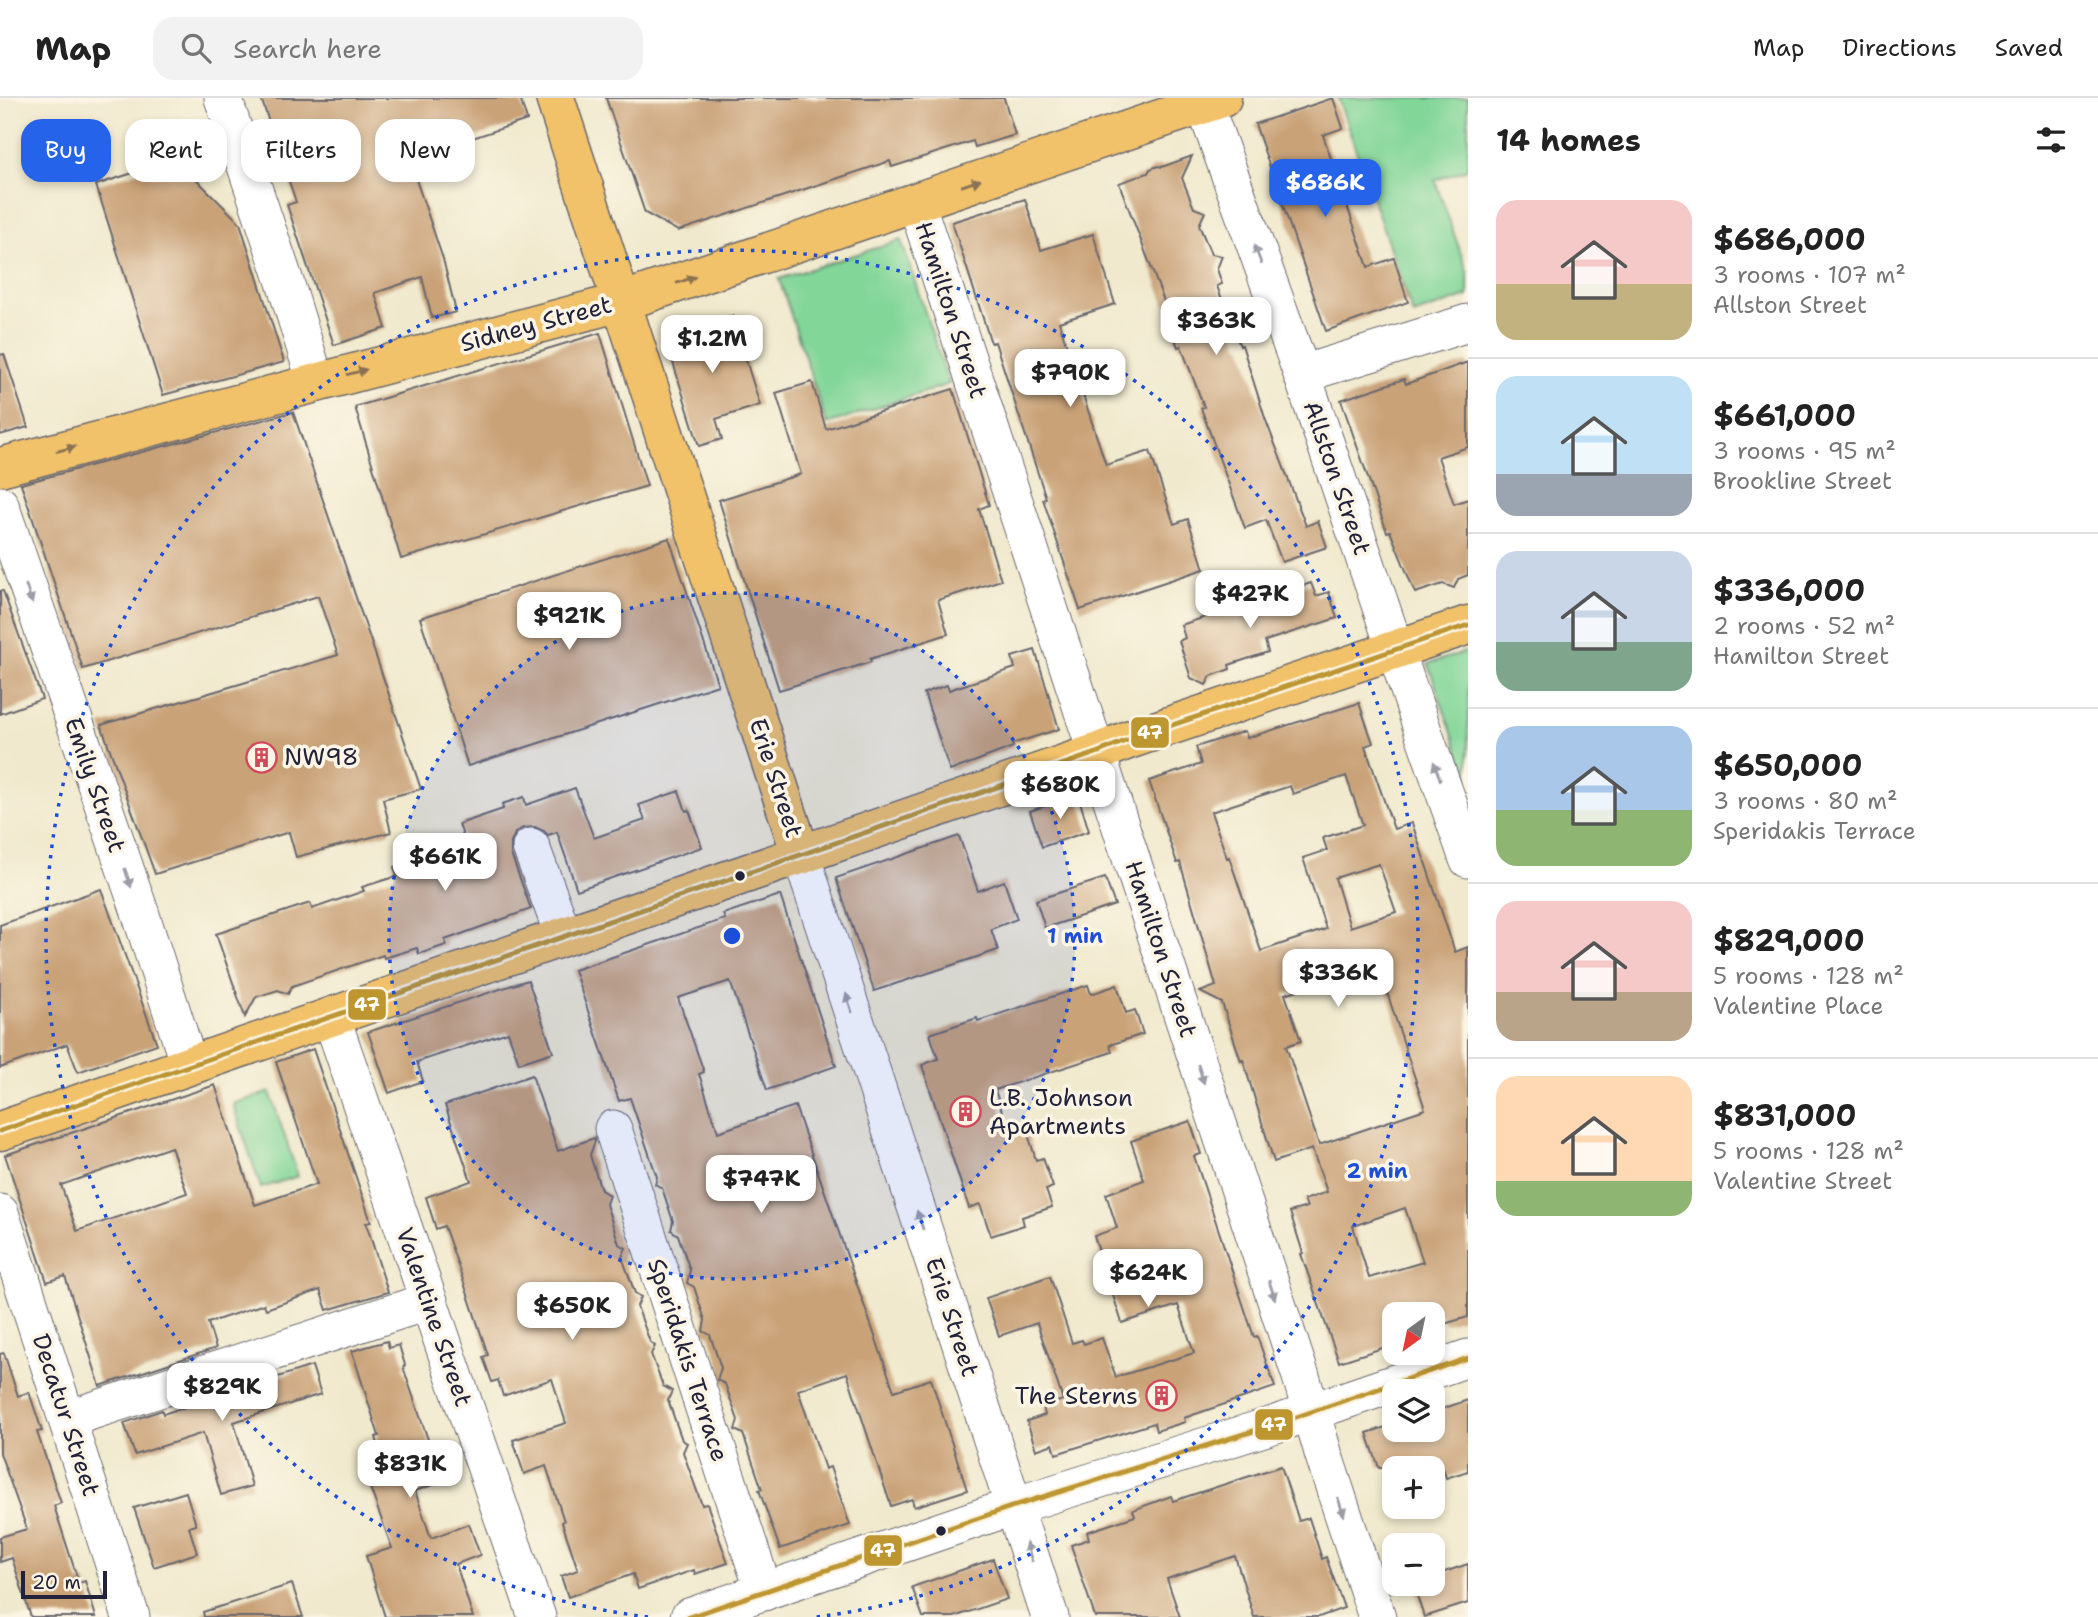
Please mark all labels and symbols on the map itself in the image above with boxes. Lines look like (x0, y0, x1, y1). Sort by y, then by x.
pin: $686K (1276, 159, 1374, 219)
one-way arrow (961, 177, 982, 188)
street label: Hamilton Street (907, 218, 995, 402)
one-way arrow (1253, 245, 1264, 266)
one-way arrow (675, 274, 696, 285)
street label: Sidney Street (457, 288, 615, 360)
pin: $363K (1167, 298, 1265, 357)
pin: $1.2M (663, 316, 761, 375)
pin: $790K (1021, 350, 1119, 409)
one-way arrow (346, 366, 368, 377)
street label: Allston Street (1296, 397, 1378, 559)
one-way arrow (55, 443, 77, 454)
pin: $427K (1201, 570, 1299, 630)
one-way arrow (24, 583, 35, 604)
pin: $921K (520, 592, 618, 652)
street label: Emily Street (57, 713, 133, 857)
street label: Erie Street (742, 714, 810, 842)
line badge: 47 (1130, 716, 1170, 749)
text: 47 (1137, 720, 1163, 745)
building icon: NW98 (244, 740, 278, 774)
place label: NW98 (284, 741, 359, 773)
one-way arrow (1431, 761, 1442, 782)
pin: $680K (1011, 762, 1109, 821)
pin: $661K (396, 834, 494, 893)
street label: Hamilton Street (1117, 857, 1205, 1041)
one-way arrow (123, 867, 134, 888)
unlabelled marker (733, 869, 747, 883)
text: 1 min (1047, 922, 1103, 950)
centre of rings (720, 924, 744, 948)
pin: $336K (1289, 950, 1387, 1009)
line badge: 47 (347, 988, 387, 1021)
text: 47 (354, 992, 380, 1017)
one-way arrow (844, 993, 854, 1014)
one-way arrow (1197, 1063, 1207, 1084)
place label: L.B. Johnson Apartments (989, 1082, 1133, 1142)
building icon: L.B. Johnson Apartments (949, 1095, 983, 1129)
pin: $747K (712, 1156, 810, 1215)
text: 2 min (1346, 1157, 1408, 1185)
one-way arrow (914, 1209, 925, 1230)
street label: Valentine Street (388, 1223, 480, 1411)
pin: $624K (1099, 1250, 1197, 1309)
street label: Erie Street (918, 1253, 986, 1381)
street label: Speridakis Terrace (640, 1254, 736, 1466)
one-way arrow (1267, 1279, 1278, 1300)
pin: $650K (523, 1282, 621, 1342)
north arrow (1382, 1302, 1446, 1365)
street label: Decatur Street (25, 1330, 107, 1500)
pin: $829K (173, 1364, 271, 1423)
building icon: The Sterns (1144, 1379, 1178, 1413)
place label: The Sterns (1015, 1380, 1138, 1412)
line badge: 47 (1254, 1408, 1294, 1441)
text: 47 (1261, 1412, 1287, 1437)
pin: $831K (361, 1440, 459, 1500)
one-way arrow (1336, 1496, 1346, 1517)
unlabelled marker (934, 1524, 948, 1538)
line badge: 47 (863, 1534, 903, 1567)
text: 47 (870, 1538, 896, 1563)
one-way arrow (1023, 1541, 1034, 1562)
scale bar (21, 1568, 107, 1600)

